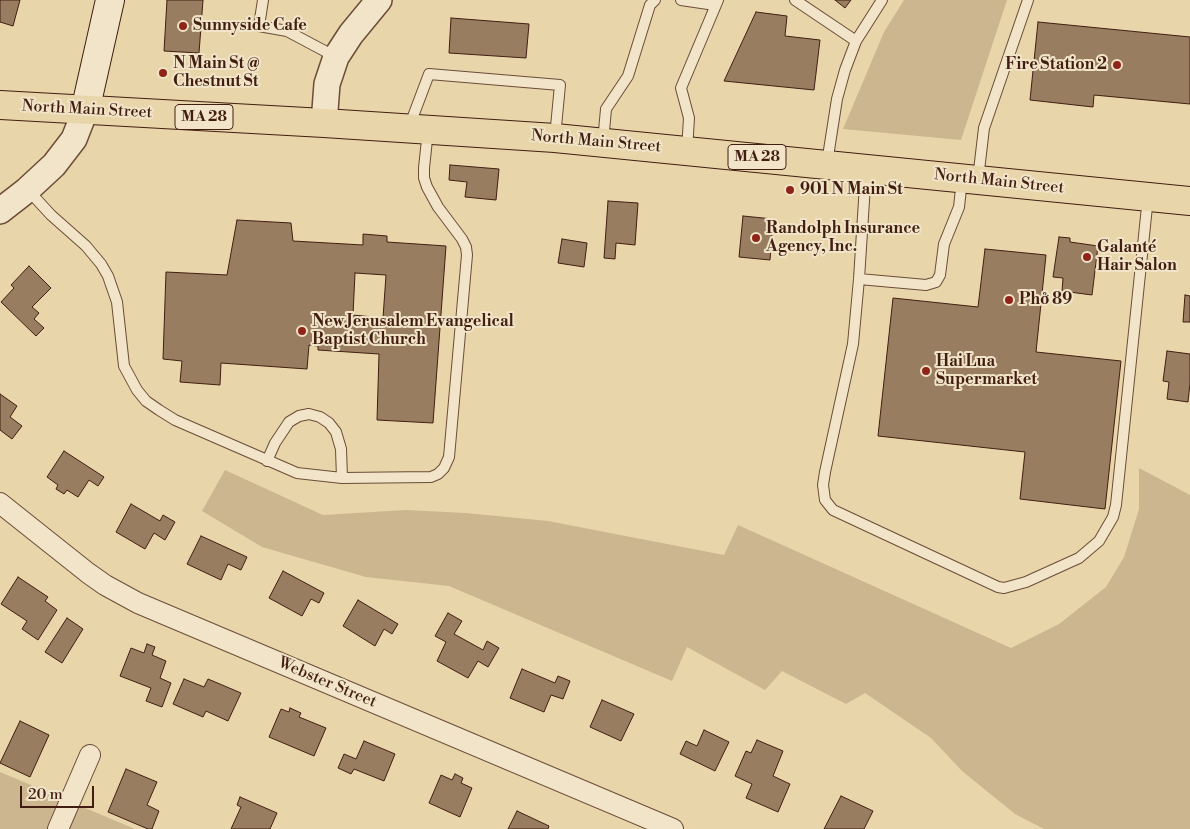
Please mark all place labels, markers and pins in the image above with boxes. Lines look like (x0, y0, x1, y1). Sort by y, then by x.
place label: Sunnyside Cafe (193, 16, 307, 36)
marker: Sunnyside Cafe (177, 20, 189, 32)
place label: N Main St @ Chestnut St (173, 54, 260, 92)
place label: Fire Station 2 (1005, 55, 1107, 75)
marker: Fire Station 2 (1111, 59, 1123, 71)
marker: N Main St @ Chestnut St (157, 67, 169, 79)
place label: 901 N Main St (800, 180, 903, 200)
marker: 901 N Main St (784, 184, 796, 196)
place label: Randolph Insurance Agency, Inc. (766, 219, 920, 257)
marker: Randolph Insurance Agency, Inc. (750, 232, 762, 244)
place label: Galanté Hair Salon (1097, 238, 1177, 276)
marker: Galanté Hair Salon (1081, 251, 1093, 263)
place label: Phở 89 (1019, 290, 1072, 310)
marker: Phở 89 (1003, 294, 1015, 306)
place label: New Jerusalem Evangelical Baptist Church (312, 312, 514, 350)
marker: New Jerusalem Evangelical Baptist Church (296, 325, 308, 337)
place label: Hai Lua Supermarket (936, 352, 1037, 390)
marker: Hai Lua Supermarket (920, 365, 932, 377)

